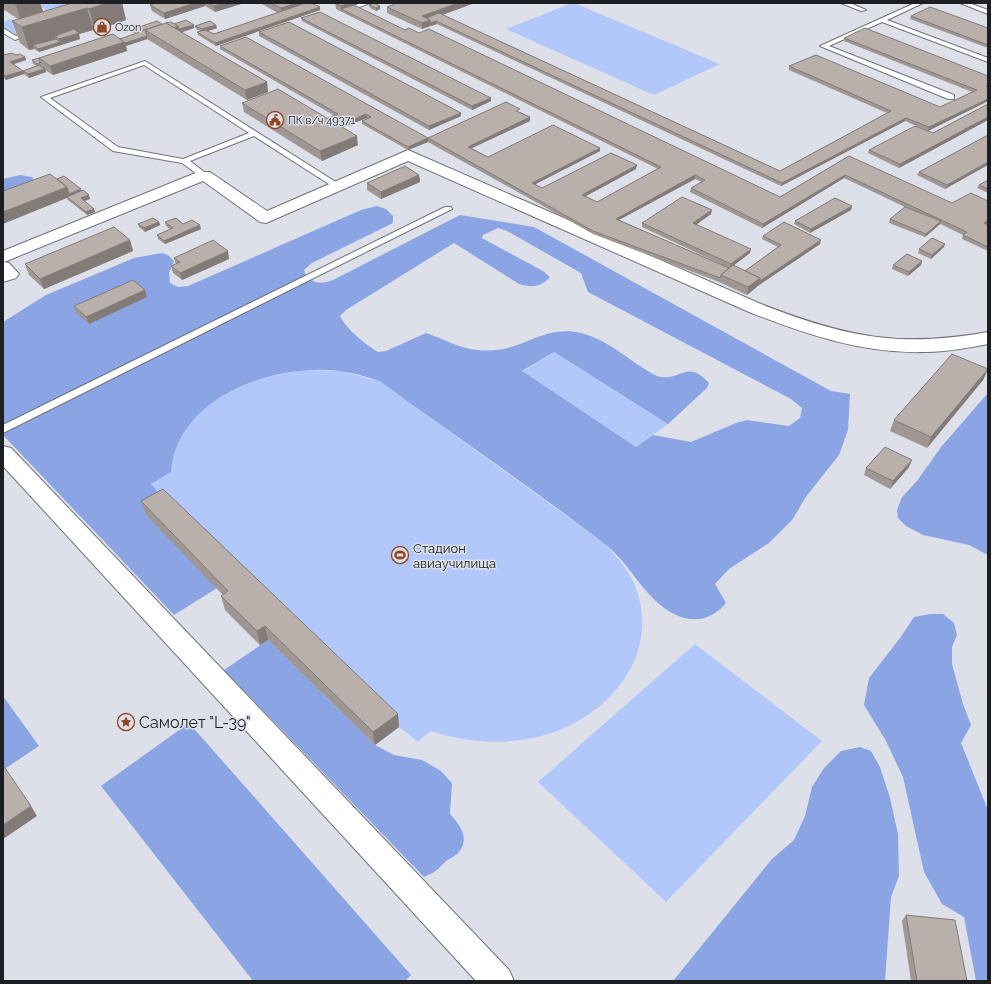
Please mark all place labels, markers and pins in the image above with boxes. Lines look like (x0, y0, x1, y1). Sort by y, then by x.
shop icon: Ozon (92, 17, 112, 37)
place label: Ozon (115, 21, 142, 34)
public building icon: ПК в/ч 49371 (265, 110, 285, 130)
place label: ПК в/ч 49371 (288, 114, 355, 127)
place label: Стадион авиаучилища (413, 541, 496, 571)
sports icon: Стадион авиаучилища (390, 545, 410, 565)
place icon: Самолет "L-39" (116, 712, 136, 732)
place label: Самолет "L-39" (139, 713, 251, 732)

